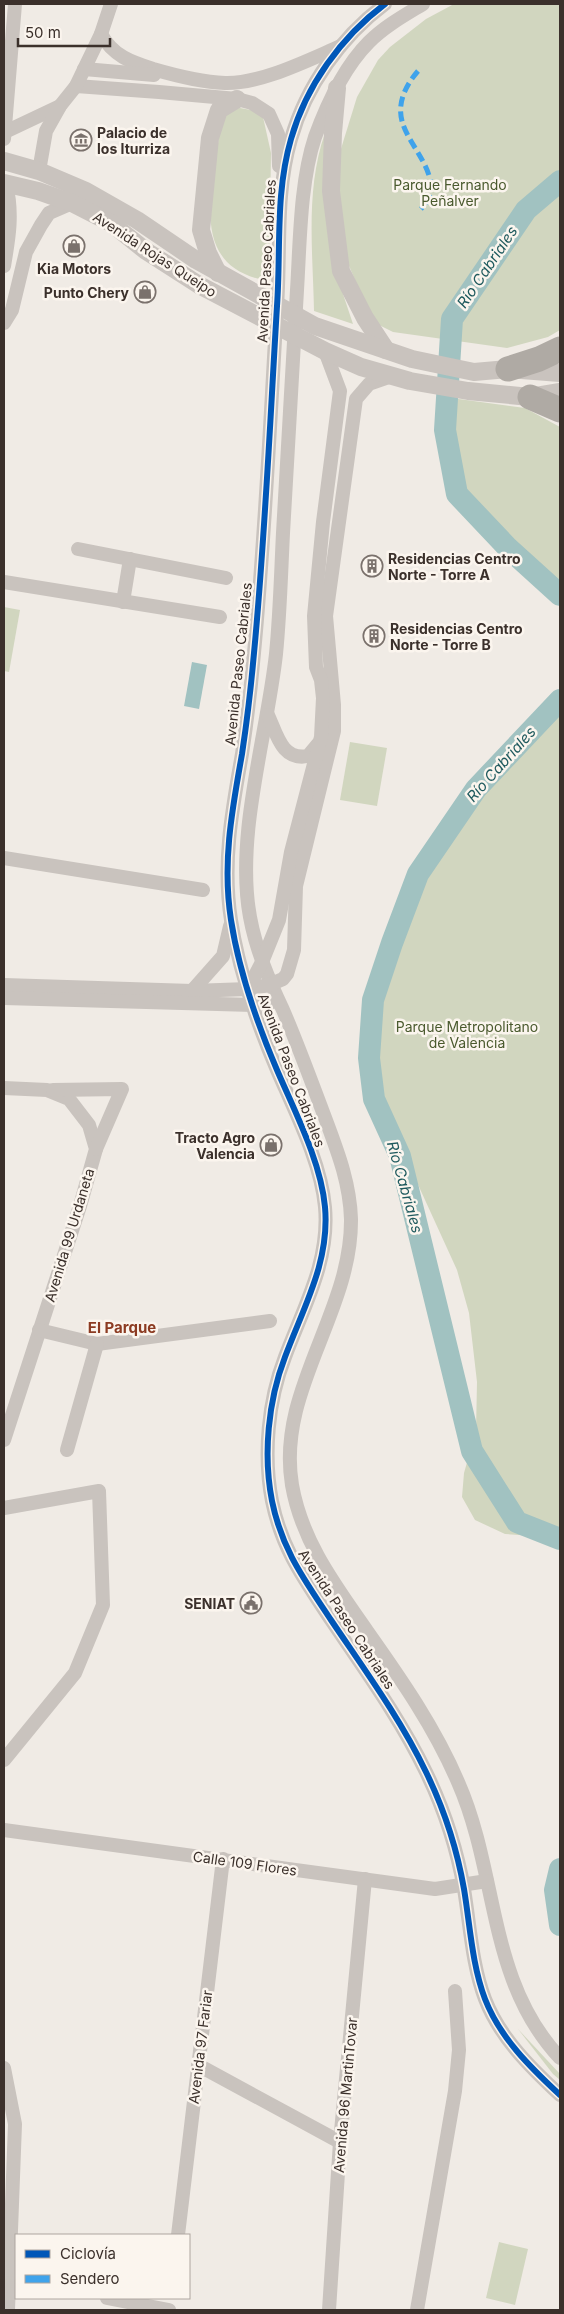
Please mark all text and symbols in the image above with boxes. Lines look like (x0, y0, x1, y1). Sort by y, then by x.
scale bar (18, 15, 110, 47)
text: 50 m (25, 23, 61, 42)
place label: Palacio de los Iturriza (97, 124, 170, 157)
museum icon: Palacio de los Iturriza (69, 128, 93, 152)
park label: Parque Fernando Peñalver (393, 176, 507, 209)
street label: Avenida Paseo Cabriales (253, 179, 279, 343)
street label: Avenida Rojas Queipo (90, 208, 220, 300)
water label: Río Cabriales (453, 222, 521, 312)
shop icon: Kia Motors (62, 234, 86, 258)
place label: Kia Motors (37, 260, 111, 277)
shop icon: Punto Chery (133, 280, 157, 304)
place label: Punto Chery (44, 284, 130, 301)
place label: Residencias Centro Norte - Torre A (388, 550, 521, 583)
building icon: Residencias Centro Norte - Torre A (360, 554, 384, 578)
street label: Avenida Paseo Cabriales (221, 582, 255, 746)
place label: Residencias Centro Norte - Torre B (390, 620, 523, 653)
building icon: Residencias Centro Norte - Torre B (362, 624, 386, 648)
water label: Río Cabriales (462, 722, 540, 806)
street label: Avenida Paseo Cabriales (255, 991, 329, 1149)
park label: Parque Metropolitano de Valencia (396, 1018, 538, 1051)
place label: Tracto Agro Valencia (175, 1129, 255, 1162)
shop icon: Tracto Agro Valencia (259, 1133, 283, 1157)
water label: Río Cabriales (383, 1139, 427, 1235)
street label: Avenida 99 Urdaneta (41, 1166, 97, 1304)
district label: El Parque (88, 1318, 156, 1337)
street label: Avenida Paseo Cabriales (295, 1546, 399, 1692)
public building icon: SENIAT (239, 1591, 263, 1615)
place label: SENIAT (184, 1595, 235, 1612)
street label: Calle 109 Flores (192, 1847, 298, 1879)
street label: Avenida 97 Fariar (185, 1989, 215, 2105)
street label: Avenida 96 MartinTovar (330, 2017, 360, 2173)
legend (15, 2234, 190, 2299)
text: Ciclovía (60, 2244, 116, 2263)
text: Sendero (60, 2269, 120, 2288)

